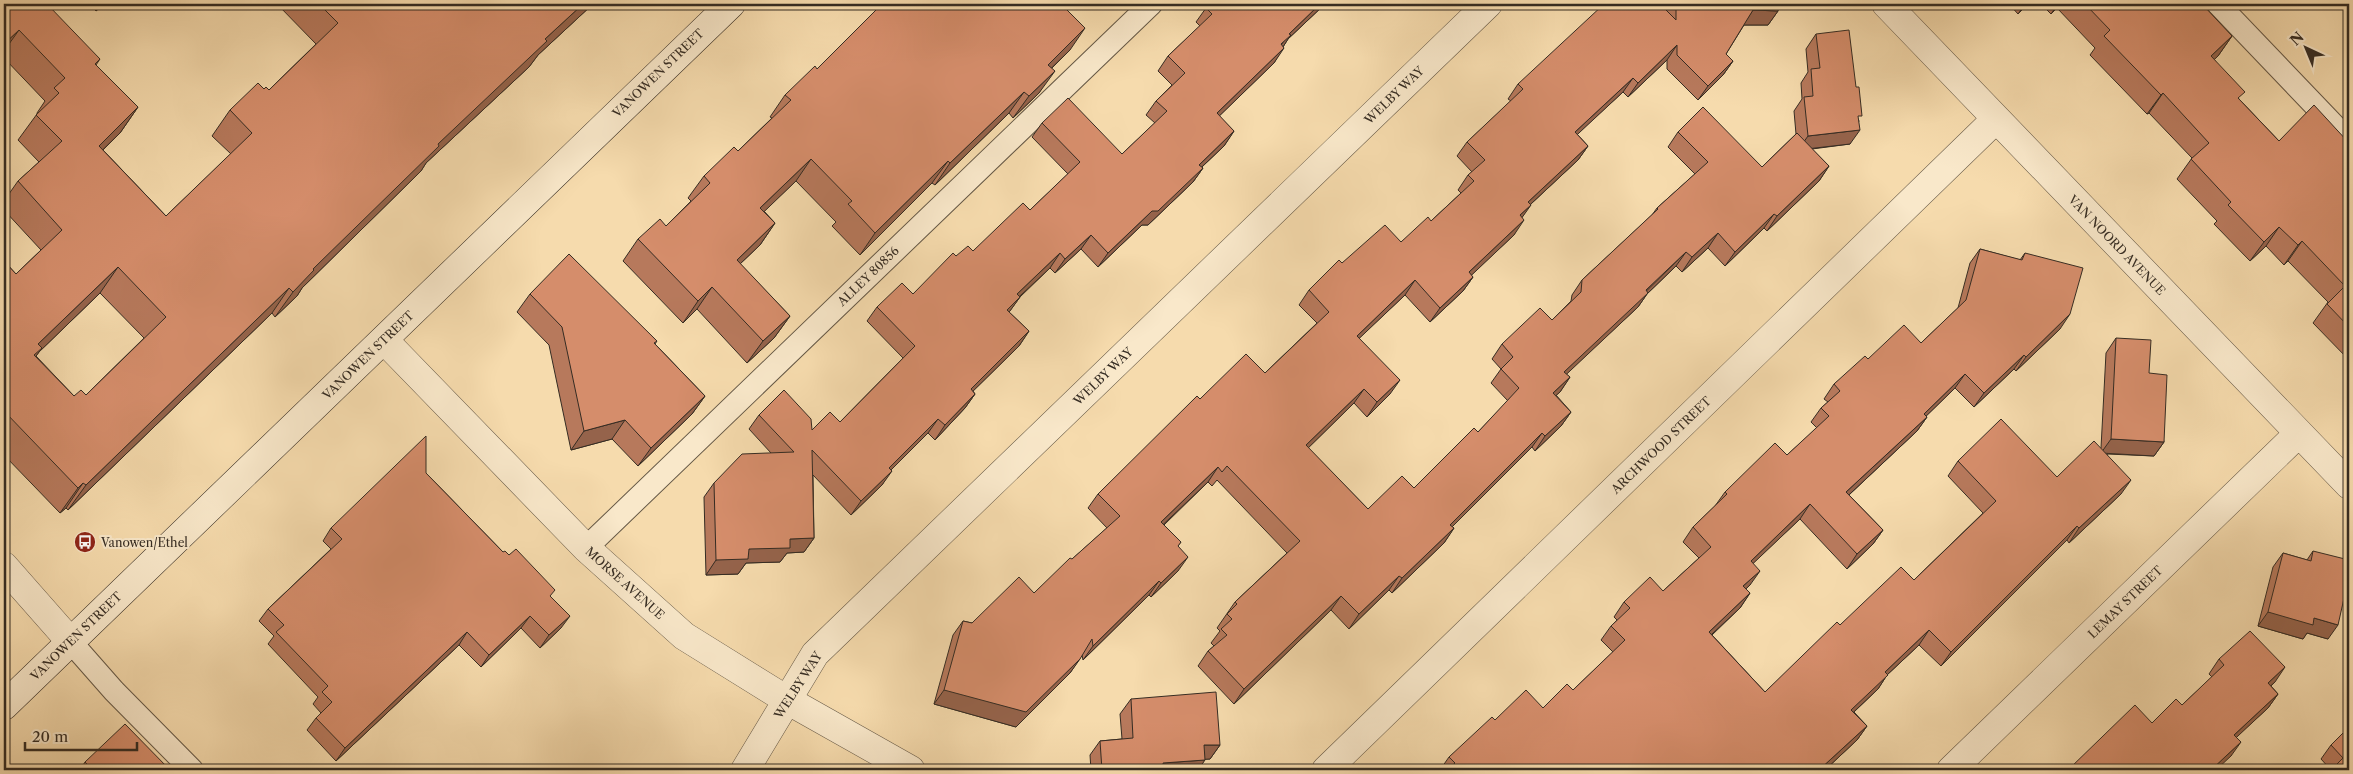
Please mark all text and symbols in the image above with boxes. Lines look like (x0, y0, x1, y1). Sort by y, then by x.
north arrow (2280, 22, 2330, 72)
street label: VANOWEN STREET (609, 26, 707, 121)
text: N (2286, 28, 2308, 49)
street label: WELBY WAY (1360, 63, 1427, 128)
street label: VAN NOORD AVENUE (2065, 191, 2169, 298)
street label: ALLEY 80856 (833, 243, 902, 310)
street label: VANOWEN STREET (319, 308, 417, 403)
street label: WELBY WAY (1069, 344, 1136, 409)
street label: ARCHWOOD STREET (1607, 393, 1714, 497)
bus stop icon: Vanowen/Ethel (73, 530, 97, 554)
place label: Vanowen/Ethel (100, 535, 188, 550)
street label: MORSE AVENUE (582, 544, 668, 622)
street label: LEMAY STREET (2085, 563, 2165, 641)
street label: VANOWEN STREET (27, 589, 125, 684)
street label: WELBY WAY (770, 648, 825, 722)
scale bar (25, 719, 138, 751)
text: 20 m (32, 727, 68, 746)

